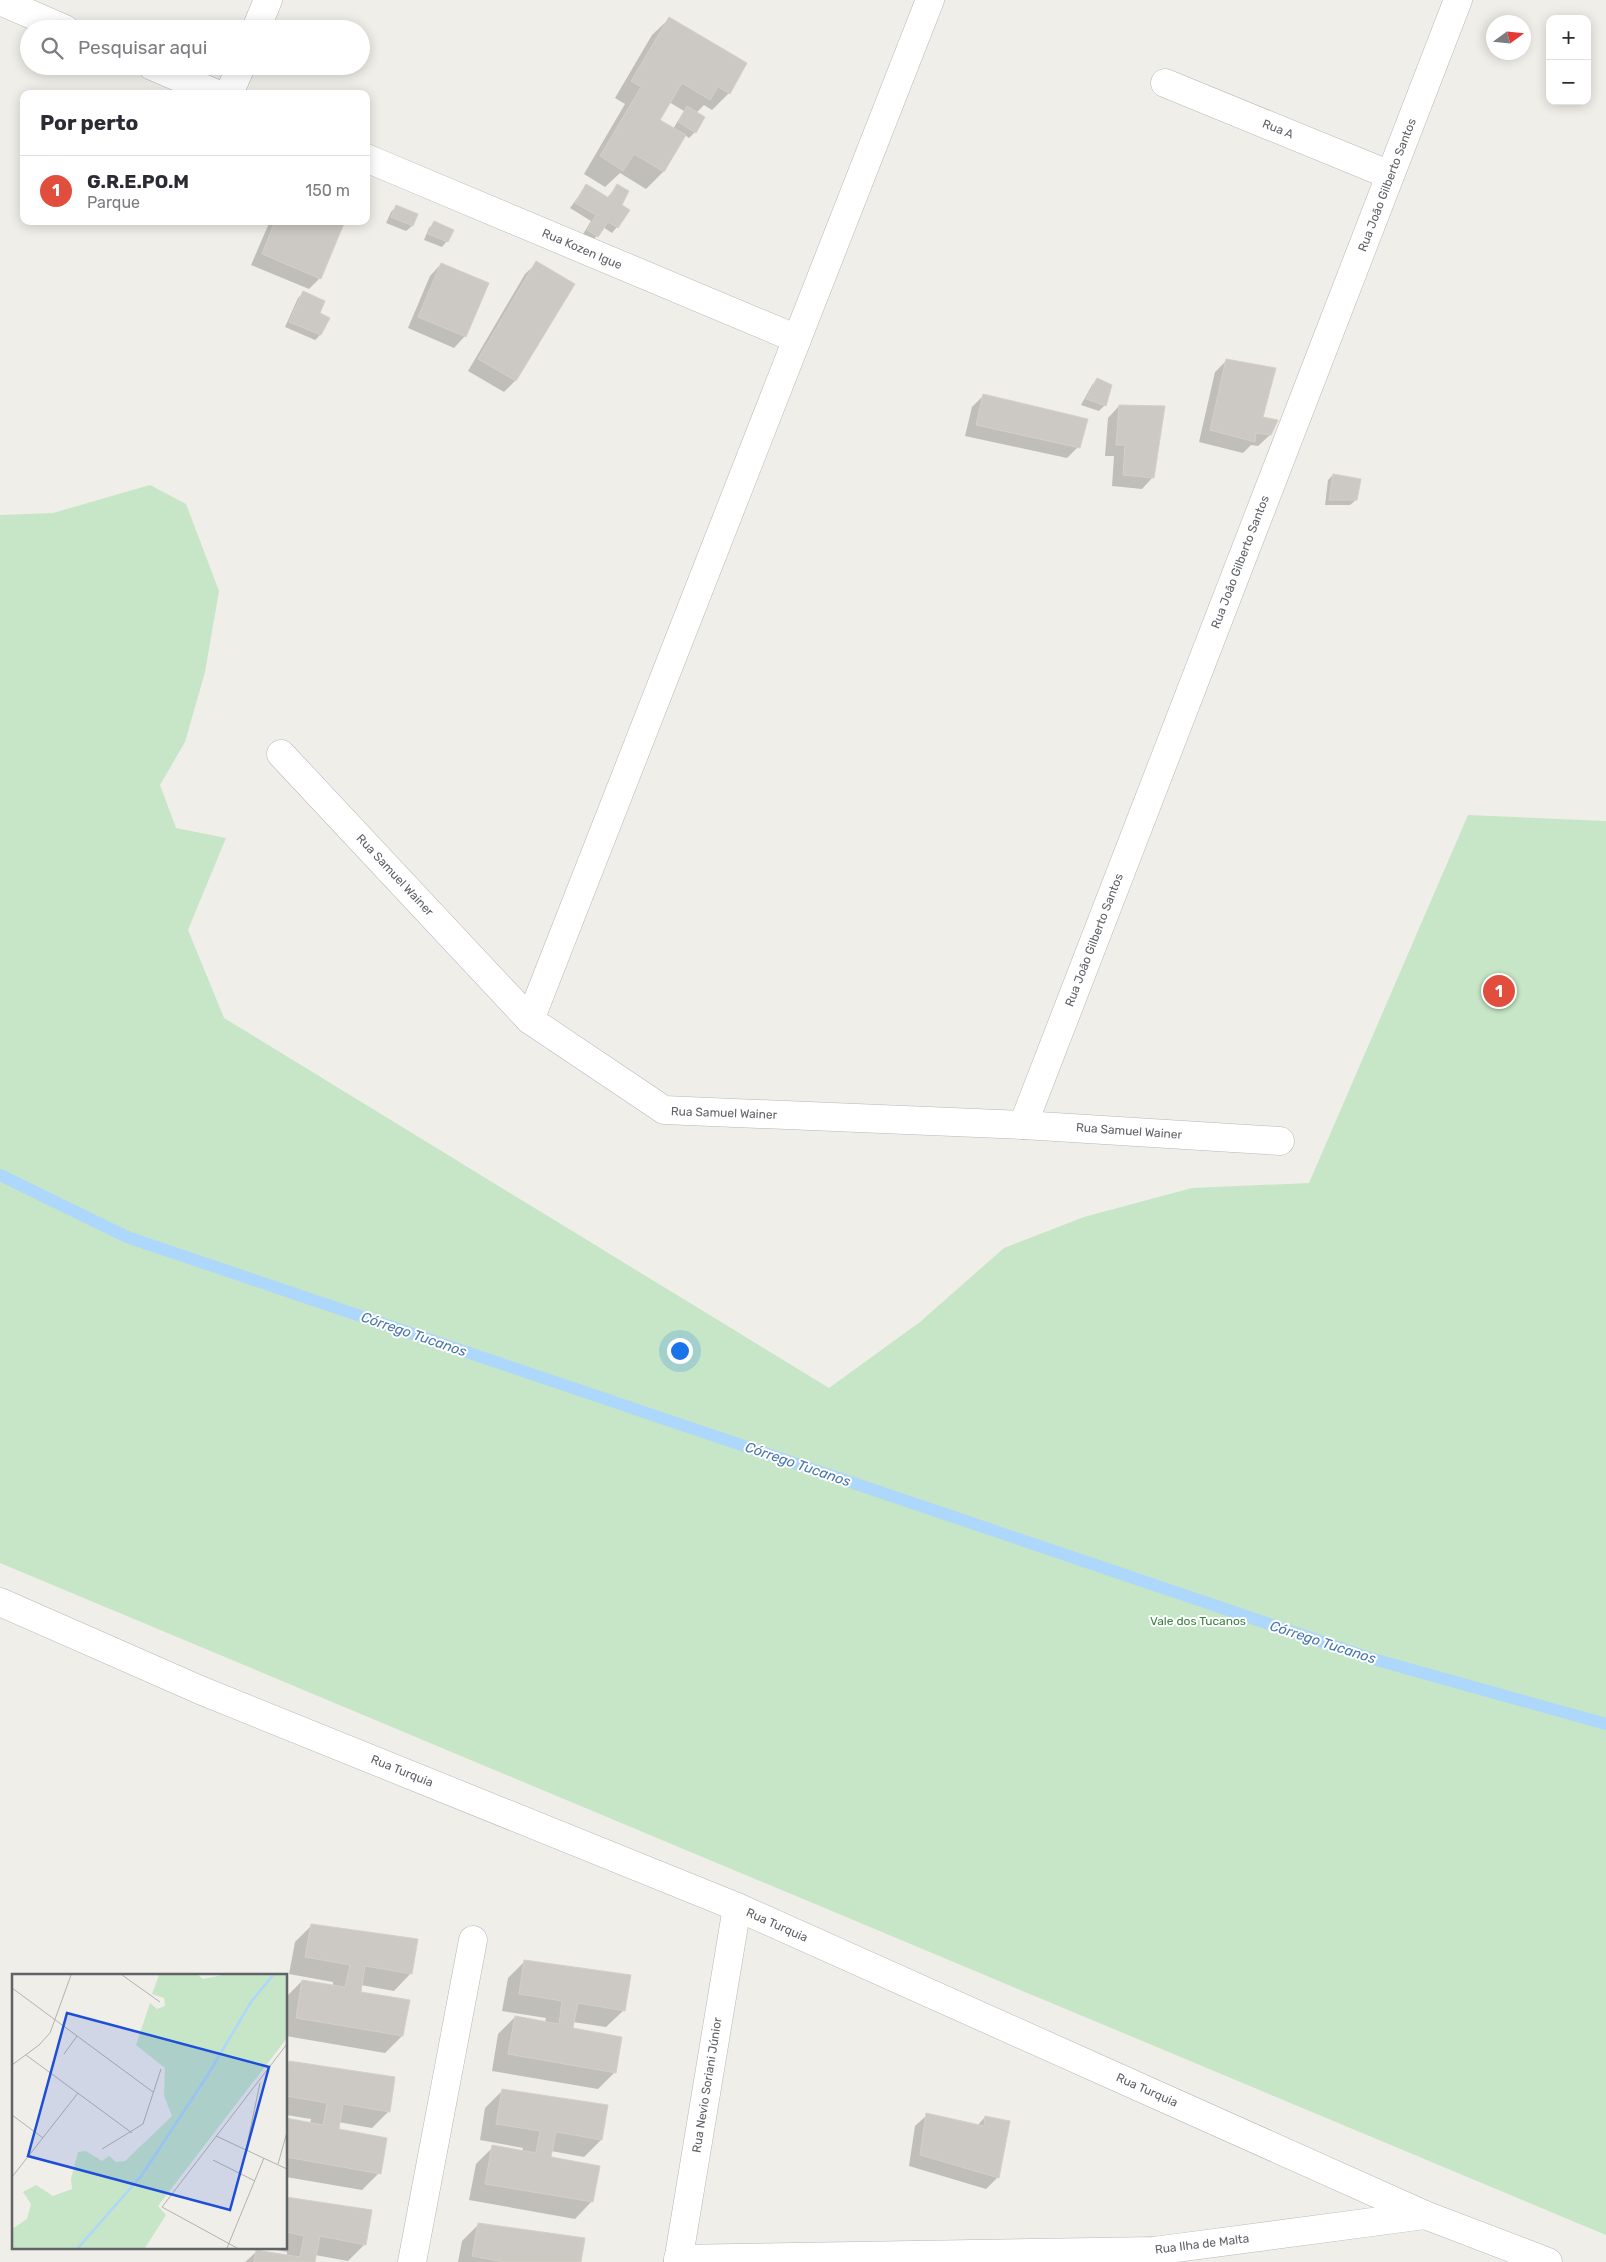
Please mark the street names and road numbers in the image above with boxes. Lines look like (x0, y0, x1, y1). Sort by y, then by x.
street label: Rua A (1260, 116, 1296, 142)
street label: Rua João Gilberto Santos (1355, 116, 1419, 254)
street label: Rua Kozen Igue (540, 226, 624, 272)
street label: Rua João Gilberto Santos (1208, 493, 1272, 631)
street label: Rua Samuel Wainer (354, 831, 437, 919)
street label: Rua João Gilberto Santos (1062, 871, 1126, 1009)
street label: Rua Samuel Wainer (671, 1104, 778, 1122)
street label: Rua Samuel Wainer (1075, 1120, 1183, 1142)
street label: Rua Turquia (369, 1752, 435, 1790)
street label: Rua Turquia (744, 1905, 810, 1945)
street label: Rua Nevio Soriani Júnior (689, 2016, 725, 2154)
street label: Rua Turquia (1114, 2070, 1180, 2110)
street label: Rua Ilha de Malta (1154, 2231, 1250, 2257)

